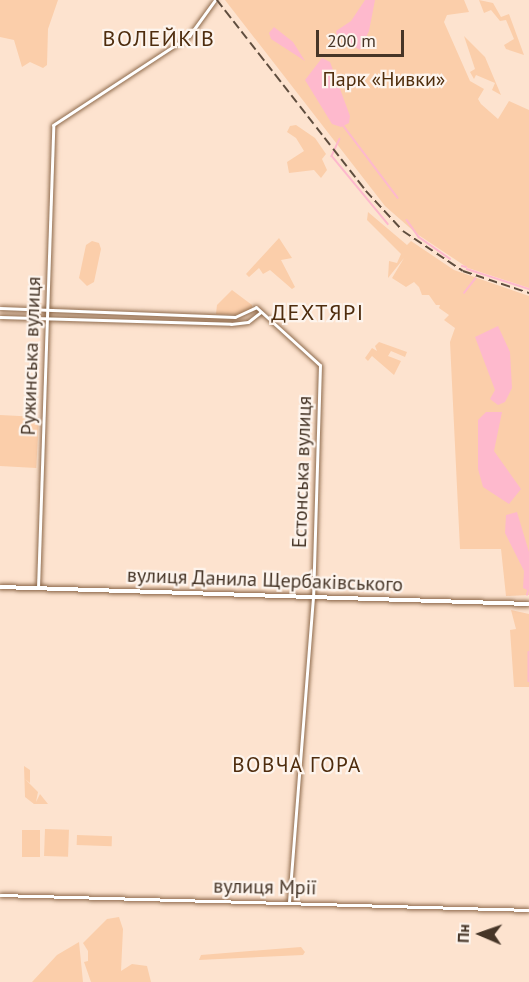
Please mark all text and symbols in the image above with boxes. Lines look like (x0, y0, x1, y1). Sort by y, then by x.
scale bar (319, 18, 408, 56)
district label: ВОЛЕЙКІВ (103, 26, 215, 52)
text: 200 m (327, 29, 376, 52)
park label: Парк «Нивки» (323, 67, 445, 91)
street label: Ружинська вулиця (16, 276, 46, 436)
district label: ДЕХТЯРІ (271, 300, 365, 326)
street label: Естонська вулиця (287, 396, 317, 548)
street label: вулиця Данила Щербаківського (126, 563, 404, 597)
district label: ВОВЧА ГОРА (232, 752, 362, 778)
street label: вулиця Мрії (213, 874, 317, 900)
north arrow (451, 904, 511, 964)
text: Пн (453, 924, 473, 943)

